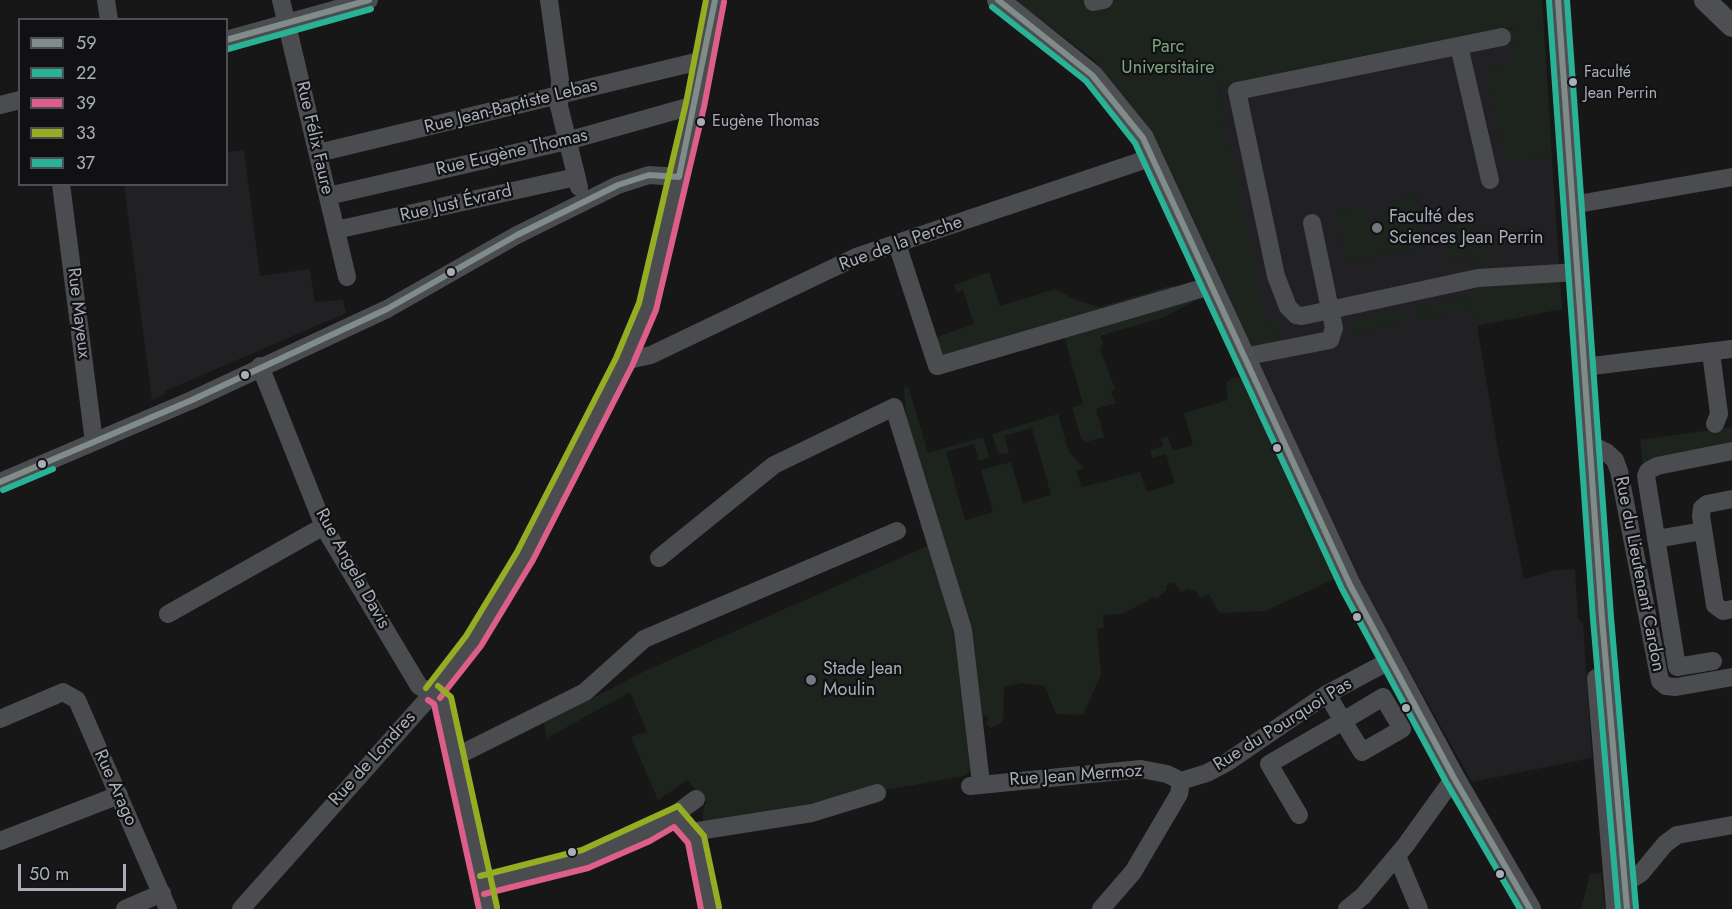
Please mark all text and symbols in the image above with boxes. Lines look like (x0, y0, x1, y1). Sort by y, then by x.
legend (18, 18, 228, 186)
text: 59 (76, 30, 97, 56)
park label: Parc Universitaire (1121, 37, 1215, 80)
text: 22 (76, 60, 96, 86)
place label: Faculté Jean Perrin (1584, 63, 1657, 101)
street label: Rue Jean-Baptiste Lebas (422, 75, 600, 139)
marker: Faculté Jean Perrin (1567, 76, 1579, 88)
street label: Rue Félix Faure (290, 79, 338, 197)
text: 39 (76, 90, 96, 116)
place label: Eugène Thomas (712, 112, 819, 132)
marker: Eugène Thomas (695, 116, 707, 128)
text: 33 (76, 120, 96, 146)
street label: Rue Eugène Thomas (434, 125, 590, 181)
text: 37 (76, 150, 95, 176)
street label: Rue Just Évrard (398, 181, 514, 227)
place label: Faculté des Sciences Jean Perrin (1389, 207, 1544, 250)
street label: Rue de la Perche (837, 212, 965, 276)
marker: Faculté des Sciences Jean Perrin (1370, 221, 1384, 235)
street label: Rue Mayeux (62, 266, 94, 360)
unlabelled marker (445, 266, 457, 278)
unlabelled marker (239, 369, 251, 381)
unlabelled marker (1271, 442, 1283, 454)
unlabelled marker (36, 458, 48, 470)
street label: Rue du Lieutenant Cardon (1609, 475, 1669, 673)
street label: Rue Angela Davis (310, 505, 394, 633)
unlabelled marker (1351, 611, 1363, 623)
place label: Stade Jean Moulin (823, 659, 902, 702)
marker: Stade Jean Moulin (804, 673, 818, 687)
street label: Rue du Pourquoi Pas (1210, 674, 1356, 776)
unlabelled marker (1400, 702, 1412, 714)
street label: Rue de Londres (325, 707, 421, 811)
street label: Rue Arago (89, 747, 141, 829)
street label: Rue Jean Mermoz (1009, 761, 1143, 791)
unlabelled marker (566, 846, 578, 858)
scale bar (21, 852, 129, 890)
text: 50 m (29, 861, 69, 887)
unlabelled marker (1494, 868, 1506, 880)

